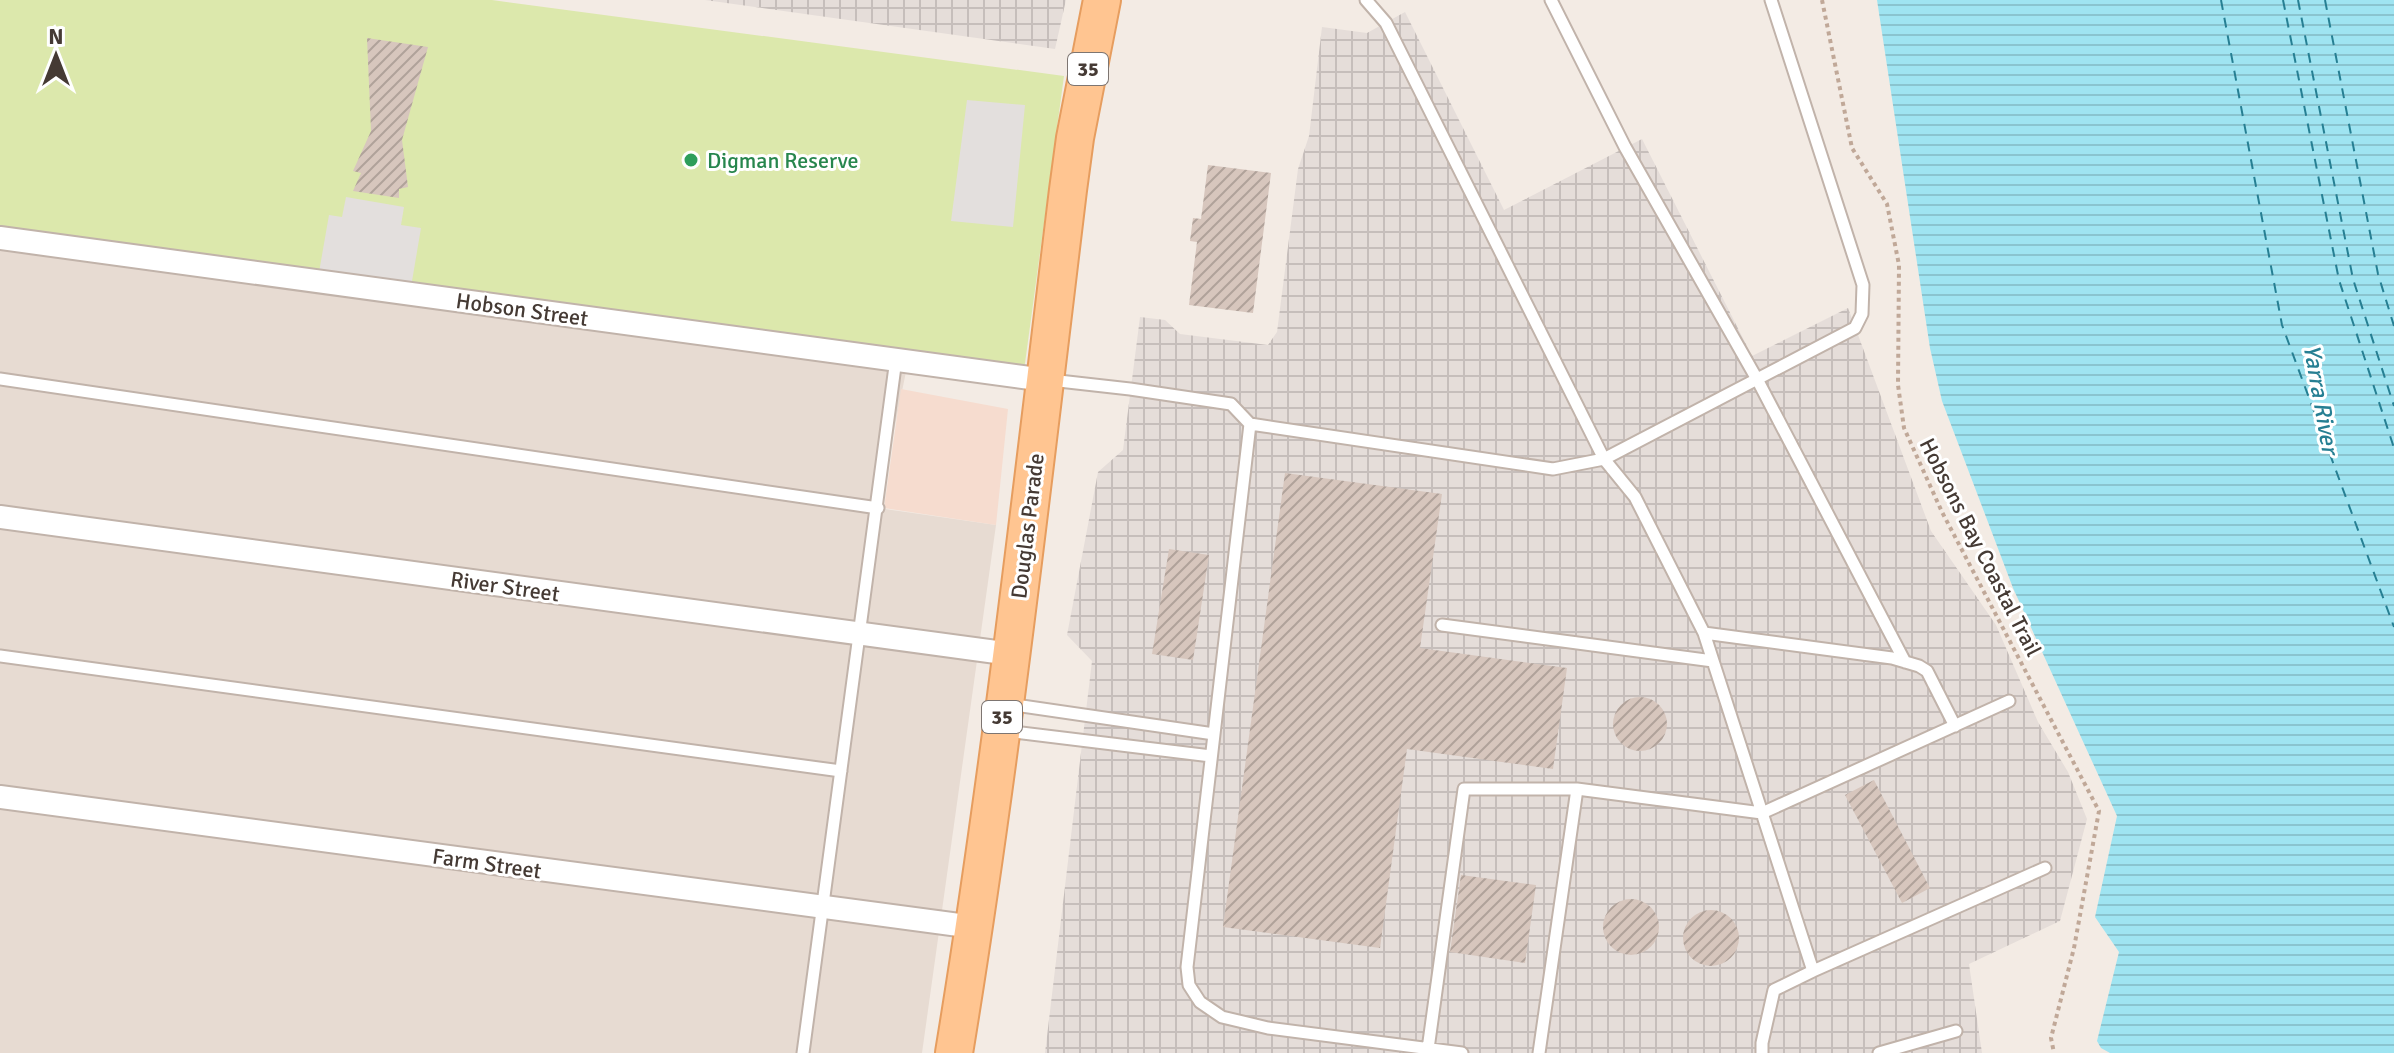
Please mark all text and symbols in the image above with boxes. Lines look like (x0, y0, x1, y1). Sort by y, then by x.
north arrow (16, 16, 96, 96)
text: N (48, 23, 64, 50)
road number: 35 (1068, 53, 1108, 85)
place label: Digman Reserve (707, 147, 858, 174)
marker: Digman Reserve (682, 151, 700, 169)
street label: Hobson Street (454, 287, 590, 332)
water label: Yarra River (2297, 342, 2346, 459)
street label: Hobsons Bay Coastal Trail (1914, 433, 2047, 661)
street label: Douglas Parade (1005, 452, 1050, 600)
street label: River Street (449, 565, 562, 608)
road number: 35 (982, 701, 1022, 733)
street label: Farm Street (431, 842, 543, 885)

